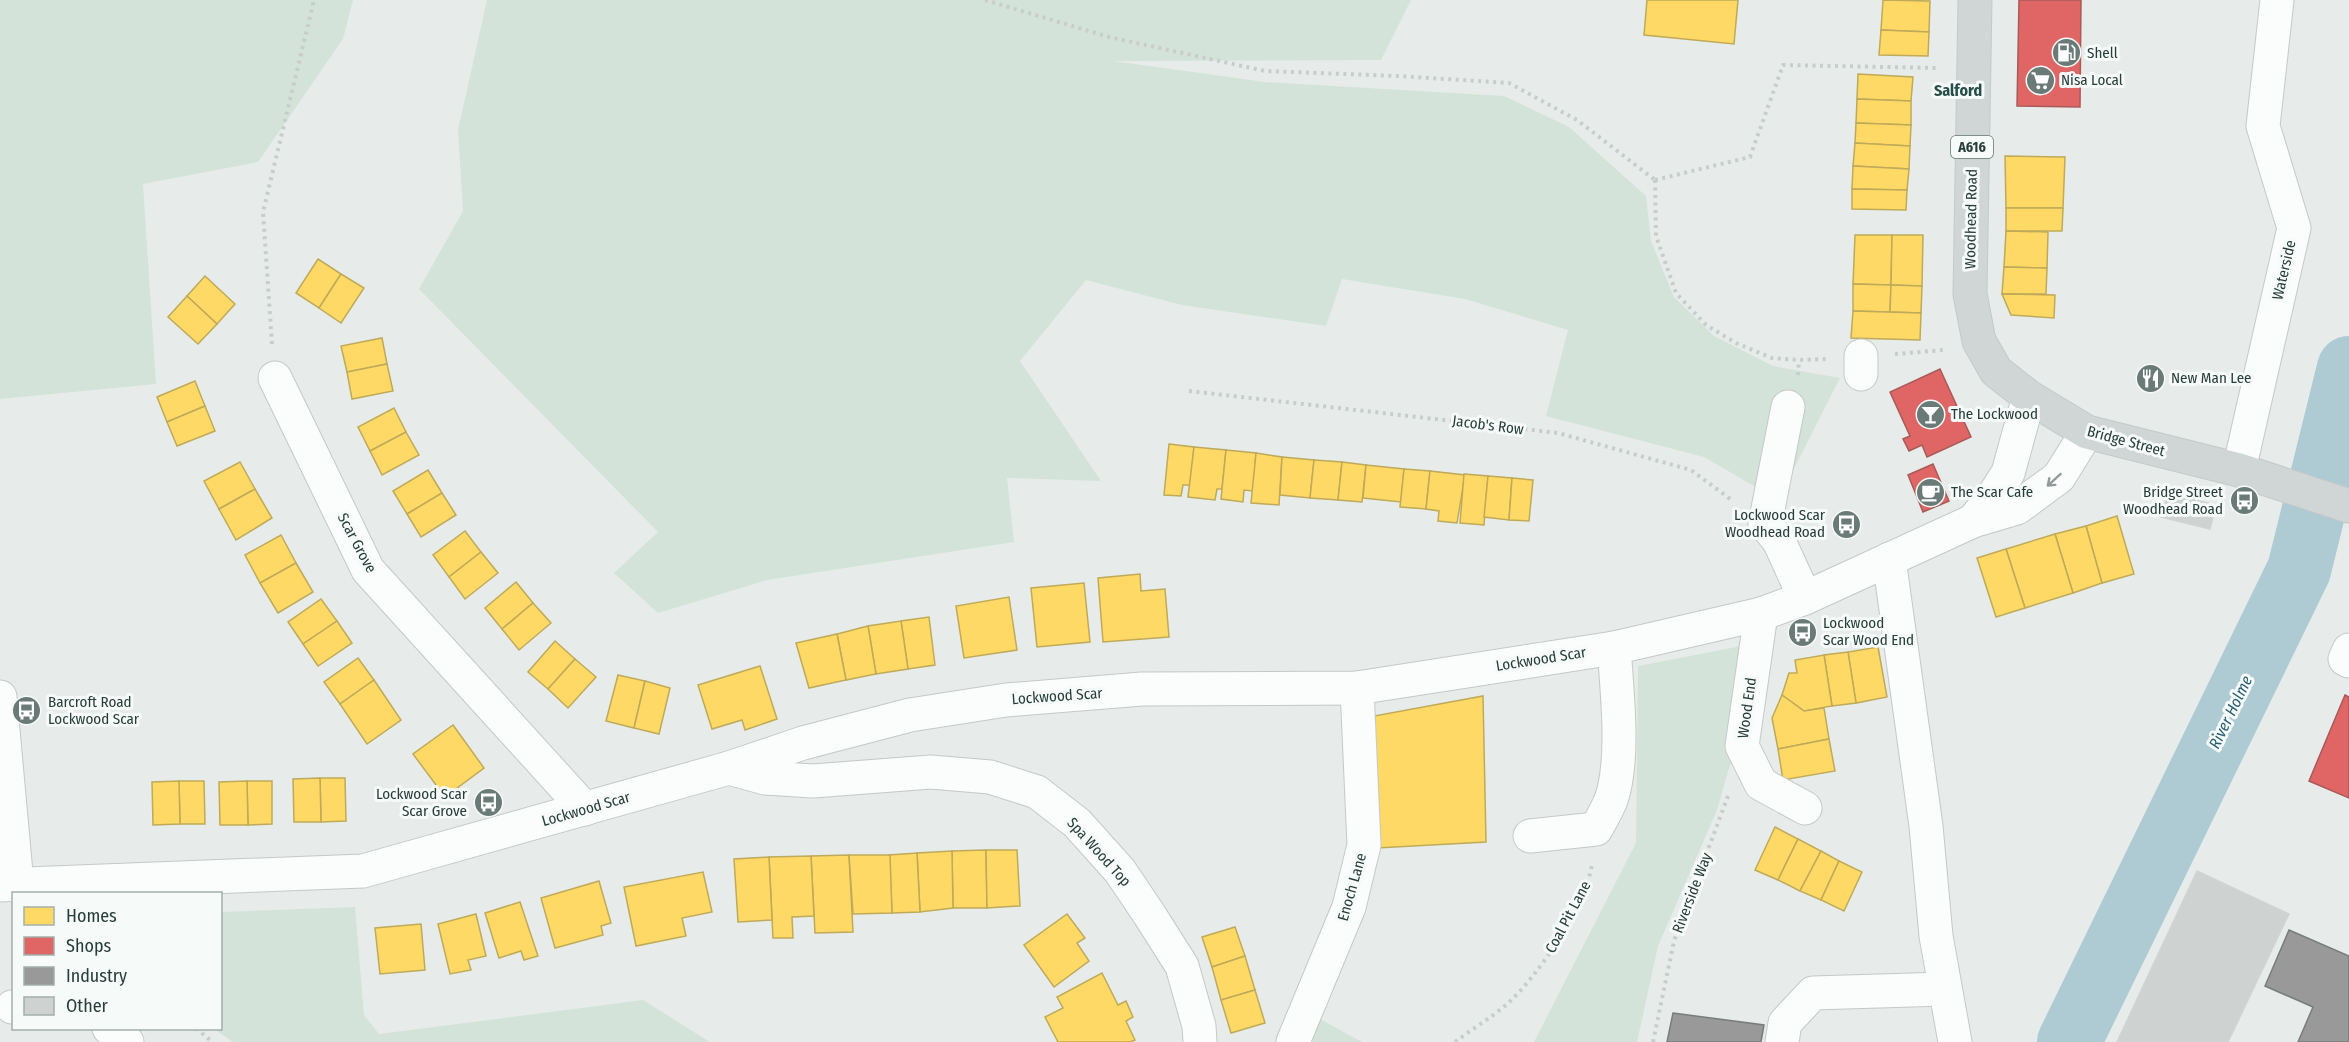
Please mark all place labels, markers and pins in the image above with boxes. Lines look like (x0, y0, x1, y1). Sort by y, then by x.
fuel station icon: Shell (2050, 37, 2082, 69)
place label: Shell (2087, 44, 2118, 62)
supermarket icon: Nisa Local (2024, 64, 2056, 96)
place label: Nisa Local (2061, 71, 2123, 89)
restaurant icon: New Man Lee (2134, 362, 2166, 394)
place label: New Man Lee (2171, 369, 2251, 387)
bar icon: The Lockwood (1914, 398, 1946, 430)
place label: The Lockwood (1951, 405, 2038, 423)
cafe icon: The Scar Cafe (1914, 476, 1946, 508)
place label: The Scar Cafe (1951, 483, 2033, 501)
place label: Bridge Street Woodhead Road (2123, 483, 2223, 518)
bus stop icon: Bridge Street Woodhead Road (2228, 485, 2260, 517)
place label: Lockwood Scar Woodhead Road (1725, 506, 1826, 541)
bus stop icon: Lockwood Scar Woodhead Road (1830, 508, 1862, 540)
place label: Lockwood Scar Wood End (1823, 614, 1914, 649)
bus stop icon: Lockwood Scar Wood End (1786, 616, 1818, 648)
place label: Barcroft Road Lockwood Scar (48, 693, 140, 728)
bus stop icon: Barcroft Road Lockwood Scar (11, 695, 43, 727)
place label: Lockwood Scar Scar Grove (376, 785, 468, 820)
bus stop icon: Lockwood Scar Scar Grove (472, 787, 504, 819)

